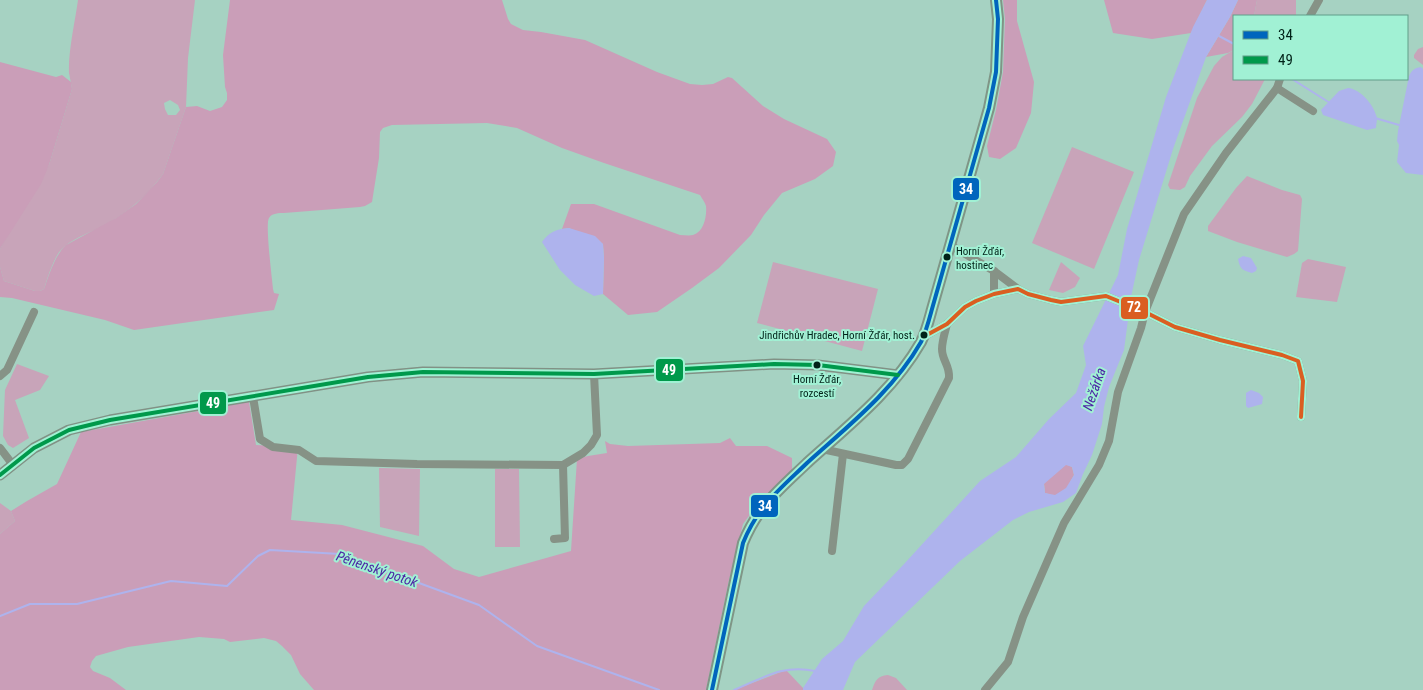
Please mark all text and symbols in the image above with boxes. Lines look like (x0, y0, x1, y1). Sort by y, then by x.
legend (1233, 15, 1408, 80)
text: 34 (1278, 26, 1293, 44)
text: 49 (1278, 51, 1293, 69)
line badge: 34 (952, 177, 980, 201)
text: 34 (959, 181, 973, 197)
place label: Horní Žďár, hostinec (956, 245, 1004, 272)
marker: Horní Žďár, hostinec (942, 252, 952, 262)
line badge: 72 (1120, 296, 1149, 320)
text: 72 (1127, 299, 1141, 315)
place label: Jindřichův Hradec, Horní Žďár, host. (759, 329, 915, 342)
marker: Jindřichův Hradec, Horní Žďár, host. (919, 330, 929, 340)
line badge: 49 (655, 358, 684, 382)
marker: Horní Žďár, rozcestí (812, 360, 822, 370)
text: 49 (662, 362, 676, 378)
water label: Nežárka (1079, 366, 1109, 412)
place label: Horní Žďár, rozcestí (793, 373, 841, 400)
line badge: 49 (199, 391, 227, 415)
text: 49 (206, 395, 220, 411)
line badge: 34 (750, 494, 779, 518)
text: 34 (758, 498, 772, 514)
water label: Pěnenský potok (334, 548, 421, 591)

